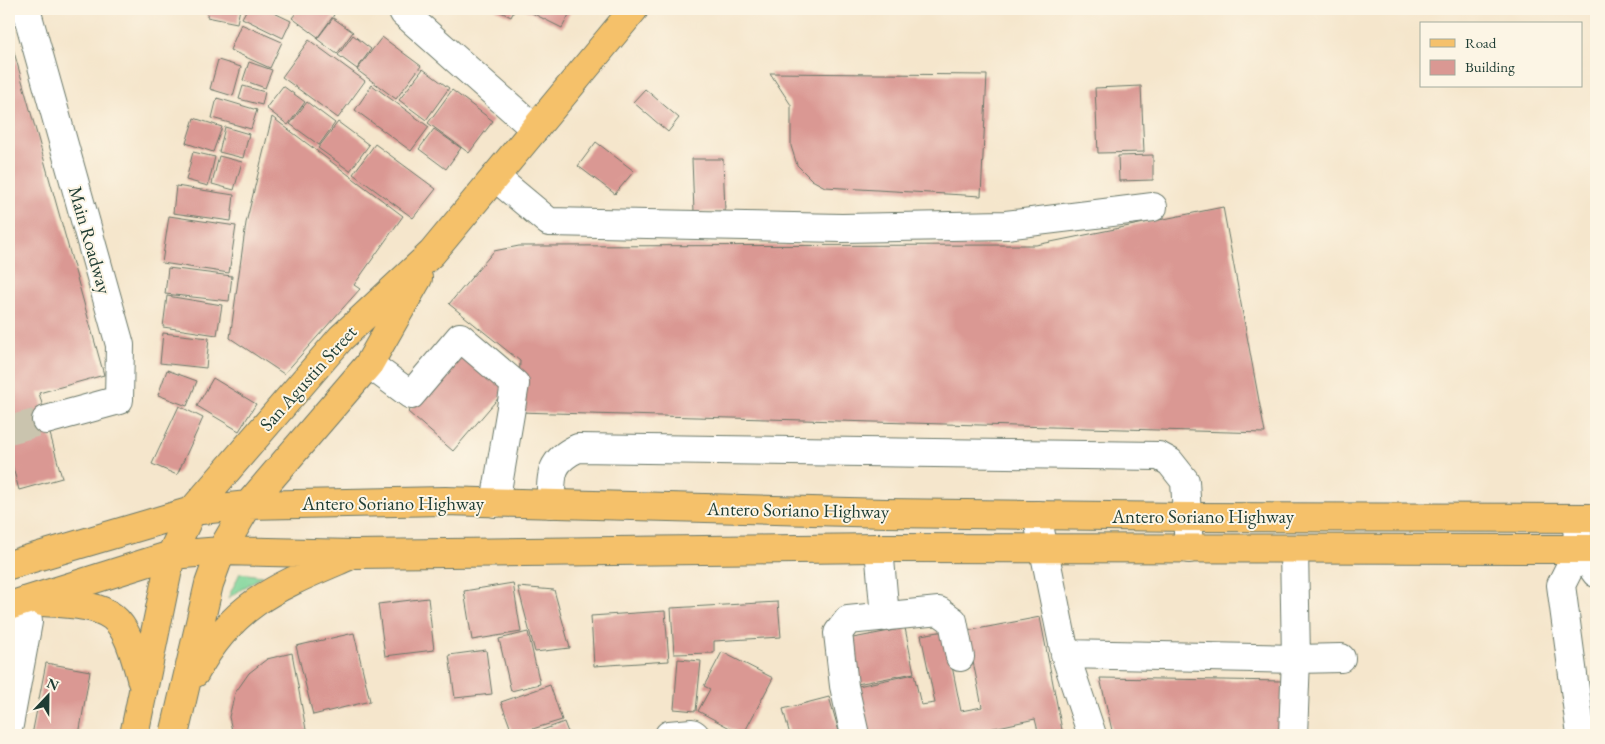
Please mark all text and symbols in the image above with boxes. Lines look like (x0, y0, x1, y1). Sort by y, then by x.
legend (1420, 22, 1582, 88)
text: Road (1465, 33, 1497, 52)
text: Building (1465, 57, 1515, 76)
street label: Main Roadway (63, 183, 118, 297)
street label: San Agustin Street (254, 320, 362, 436)
street label: Antero Soriano Highway (301, 491, 485, 516)
street label: Antero Soriano Highway (706, 496, 890, 524)
street label: Antero Soriano Highway (1111, 504, 1295, 529)
north arrow (22, 672, 72, 722)
text: N (44, 673, 62, 695)

